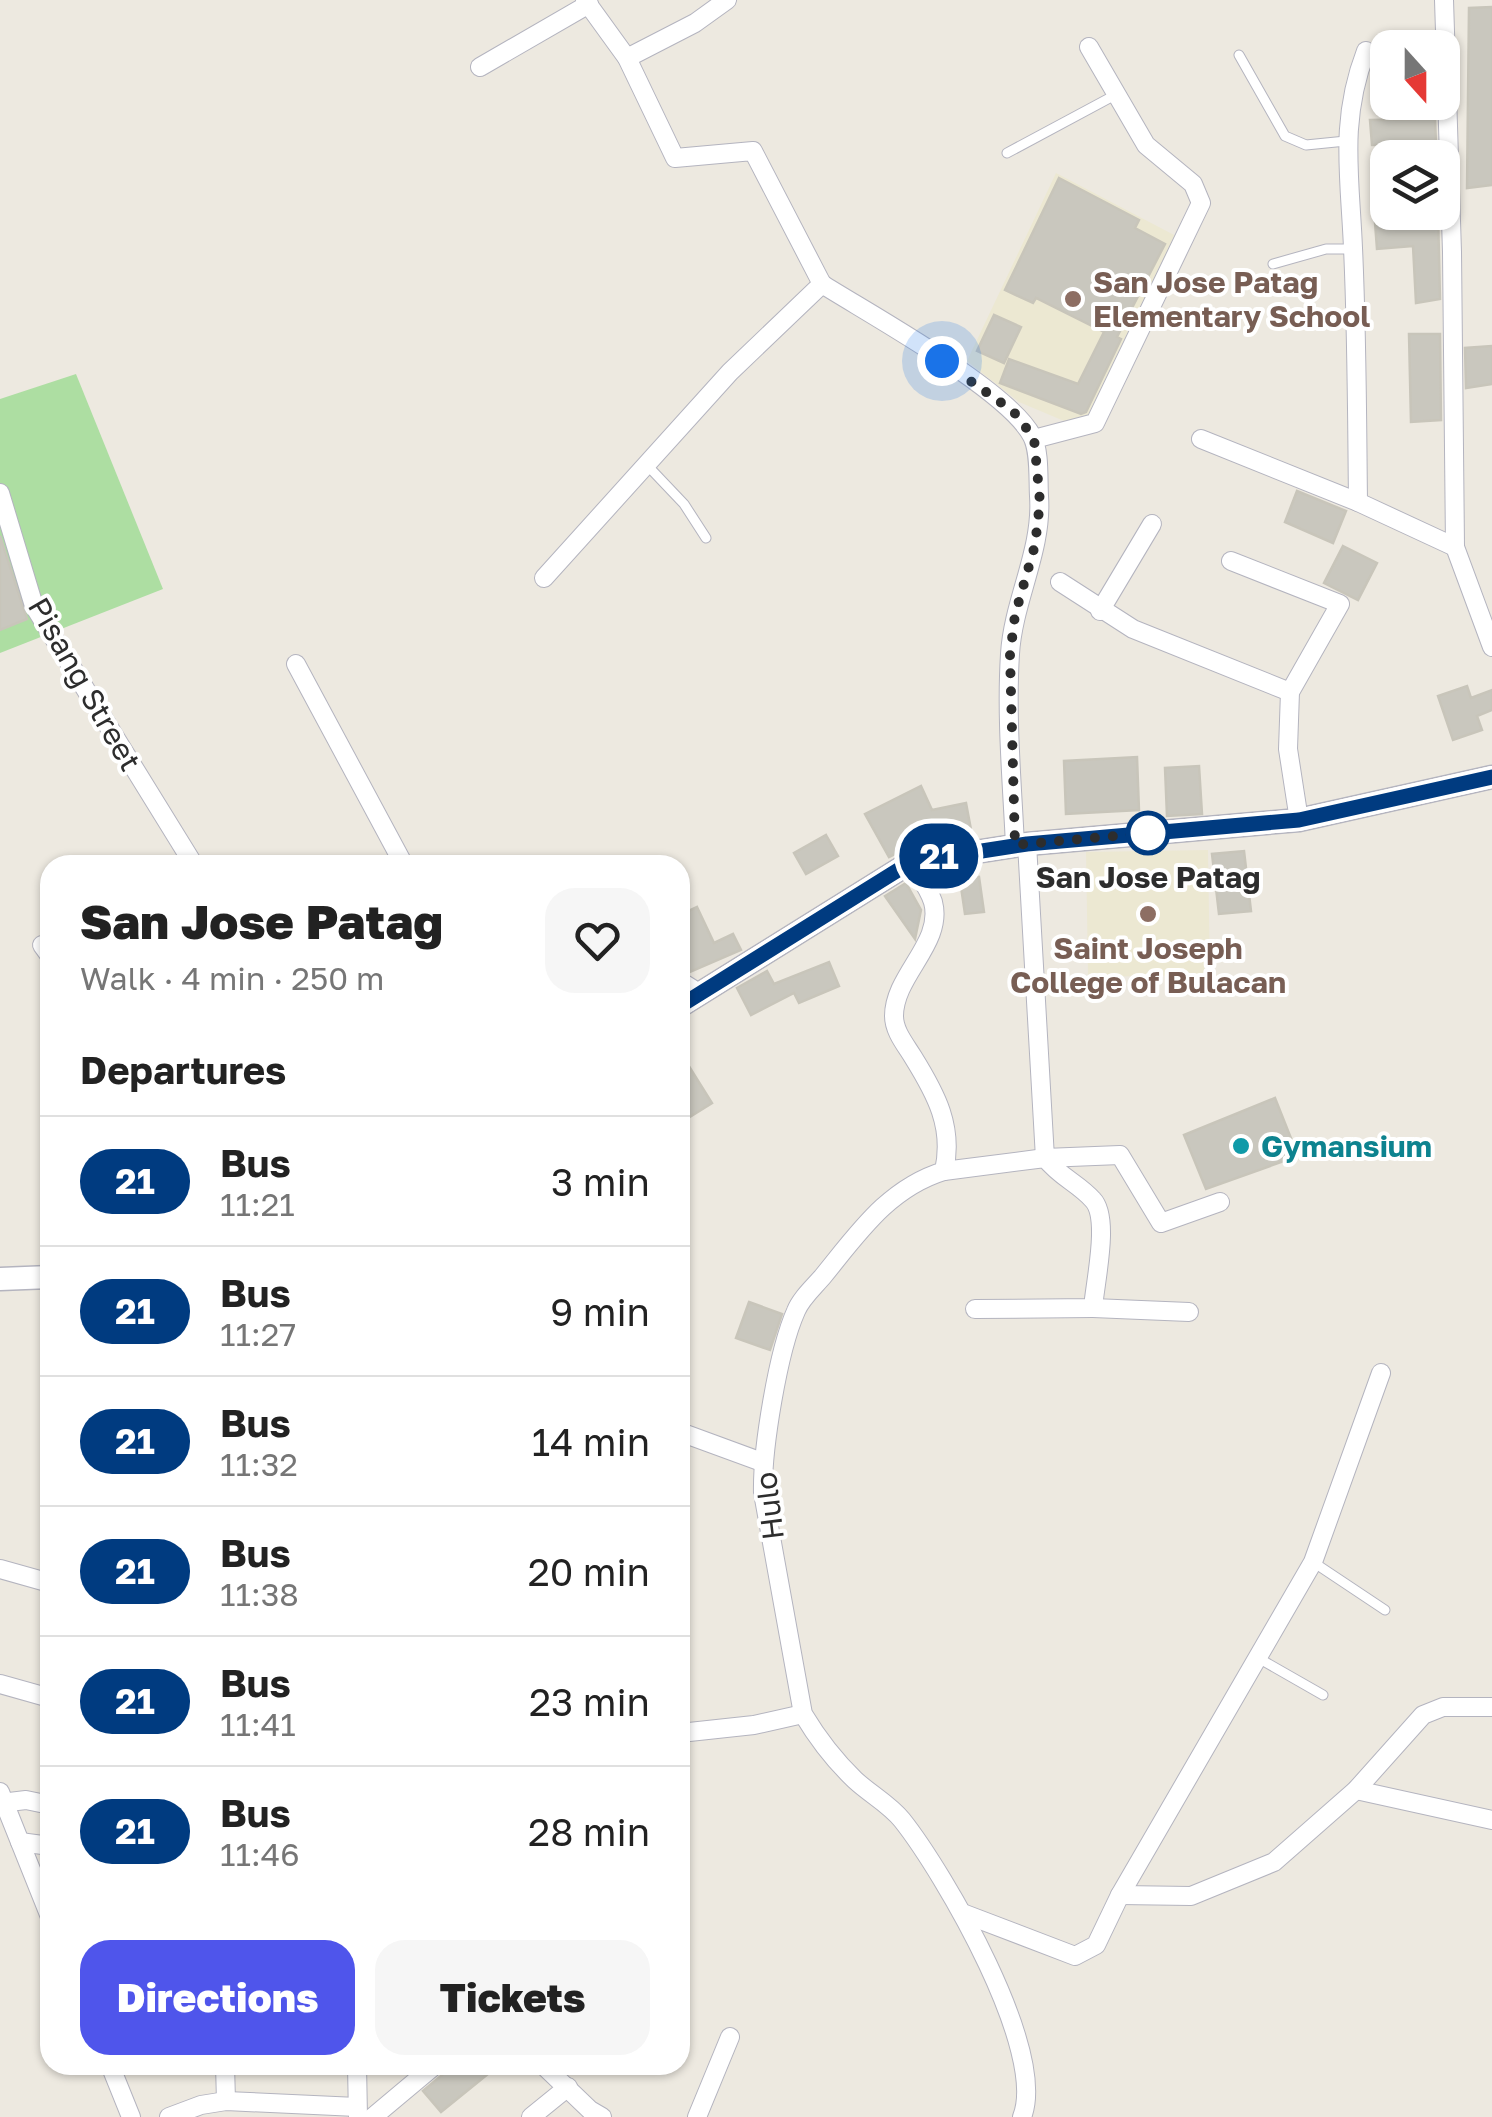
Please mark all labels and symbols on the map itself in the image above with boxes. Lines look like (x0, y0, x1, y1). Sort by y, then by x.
north arrow (1370, 30, 1460, 120)
place label: San Jose Patag Elementary School (1093, 264, 1370, 334)
marker: San Jose Patag Elementary School (1062, 288, 1084, 310)
your location (917, 336, 967, 386)
street label: Pisang Street (21, 591, 149, 777)
marker: San Jose Patag (1127, 812, 1169, 854)
line badge: 21 (894, 824, 984, 888)
place label: San Jose Patag (1035, 859, 1261, 895)
marker: Saint Joseph College of Bulacan (1137, 903, 1159, 925)
place label: Saint Joseph College of Bulacan (1010, 930, 1286, 1000)
place label: Gymansium (1261, 1128, 1432, 1164)
marker: Gymansium (1230, 1135, 1252, 1157)
street label: Hulo (747, 1470, 791, 1542)

